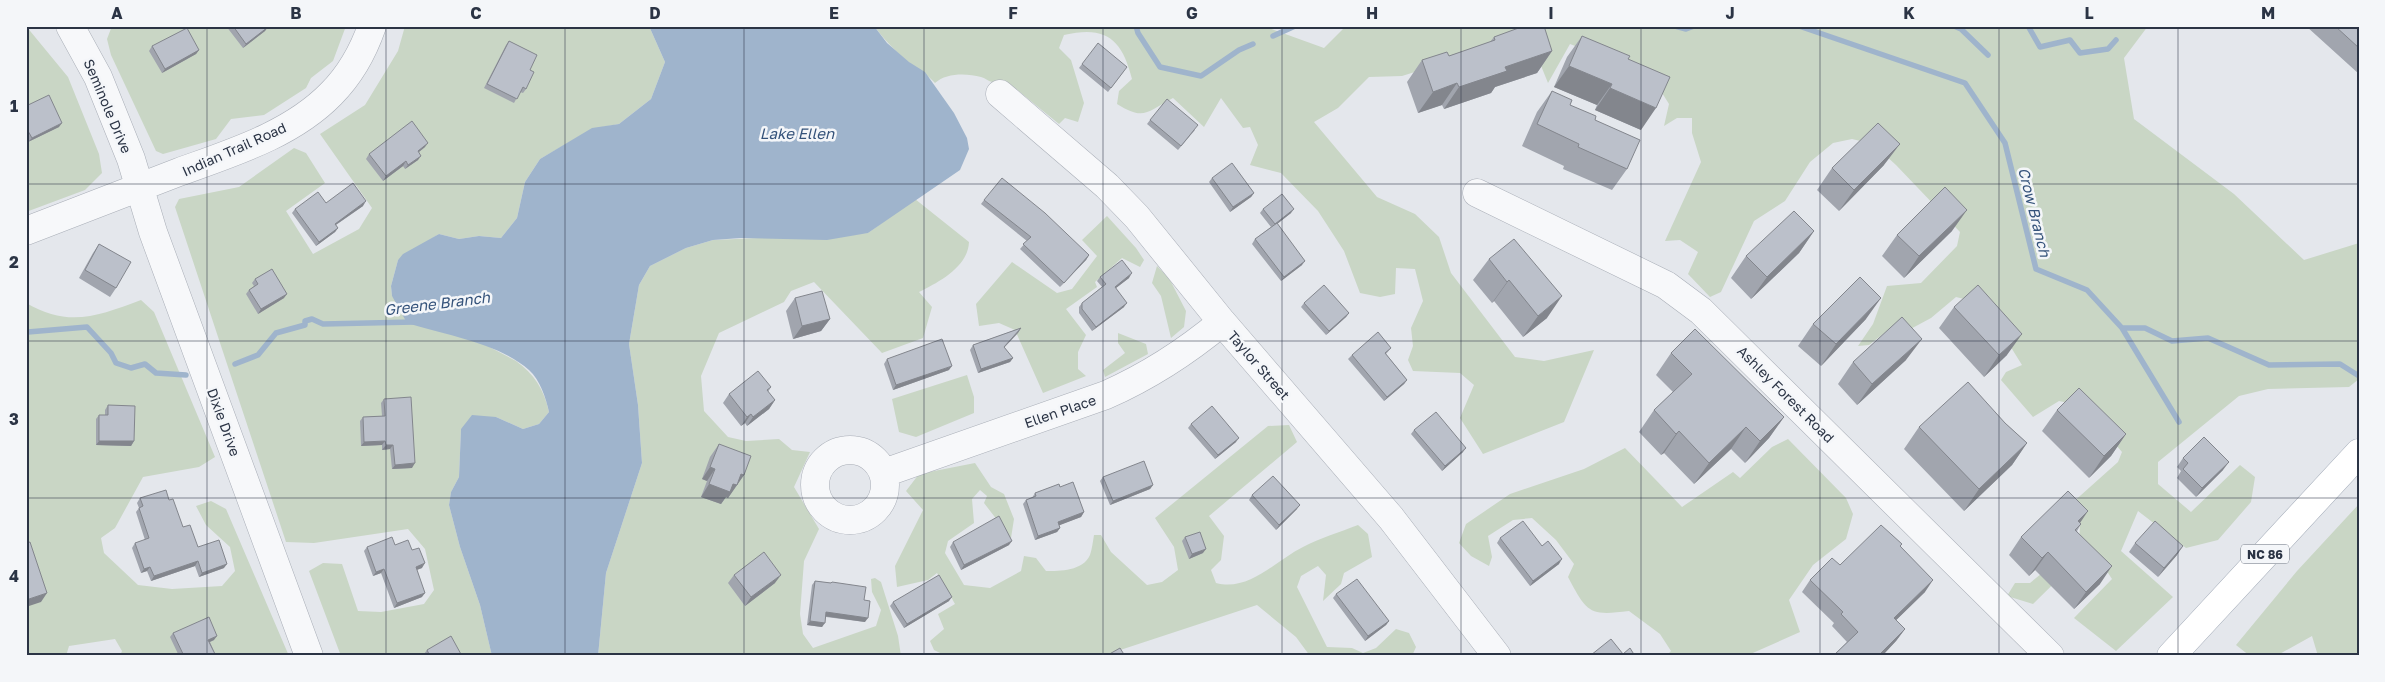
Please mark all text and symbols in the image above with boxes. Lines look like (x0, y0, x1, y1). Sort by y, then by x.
text: A (111, 3, 123, 23)
text: B (290, 3, 302, 23)
text: C (470, 3, 482, 23)
text: D (649, 3, 661, 23)
text: E (829, 3, 839, 23)
text: F (1008, 3, 1018, 23)
text: G (1186, 3, 1198, 23)
text: H (1366, 3, 1378, 23)
text: I (1548, 3, 1554, 23)
text: J (1725, 3, 1735, 23)
text: K (1903, 3, 1915, 23)
text: L (2084, 3, 2094, 23)
text: M (2261, 3, 2275, 23)
street label: Seminole Drive (80, 56, 136, 156)
text: 1 (10, 96, 18, 116)
street label: Indian Trail Road (179, 118, 289, 180)
water label: Lake Ellen (760, 124, 835, 142)
water label: Crow Branch (2015, 165, 2055, 259)
text: 2 (9, 252, 19, 272)
water label: Greene Branch (383, 288, 492, 318)
street label: Taylor Street (1224, 327, 1294, 403)
street label: Ashley Forest Road (1734, 342, 1838, 446)
street label: Dixie Drive (204, 386, 244, 458)
street label: Ellen Place (1022, 391, 1098, 431)
text: 3 (9, 409, 19, 429)
road number: NC 86 (2241, 544, 2289, 564)
text: 4 (9, 566, 19, 586)

